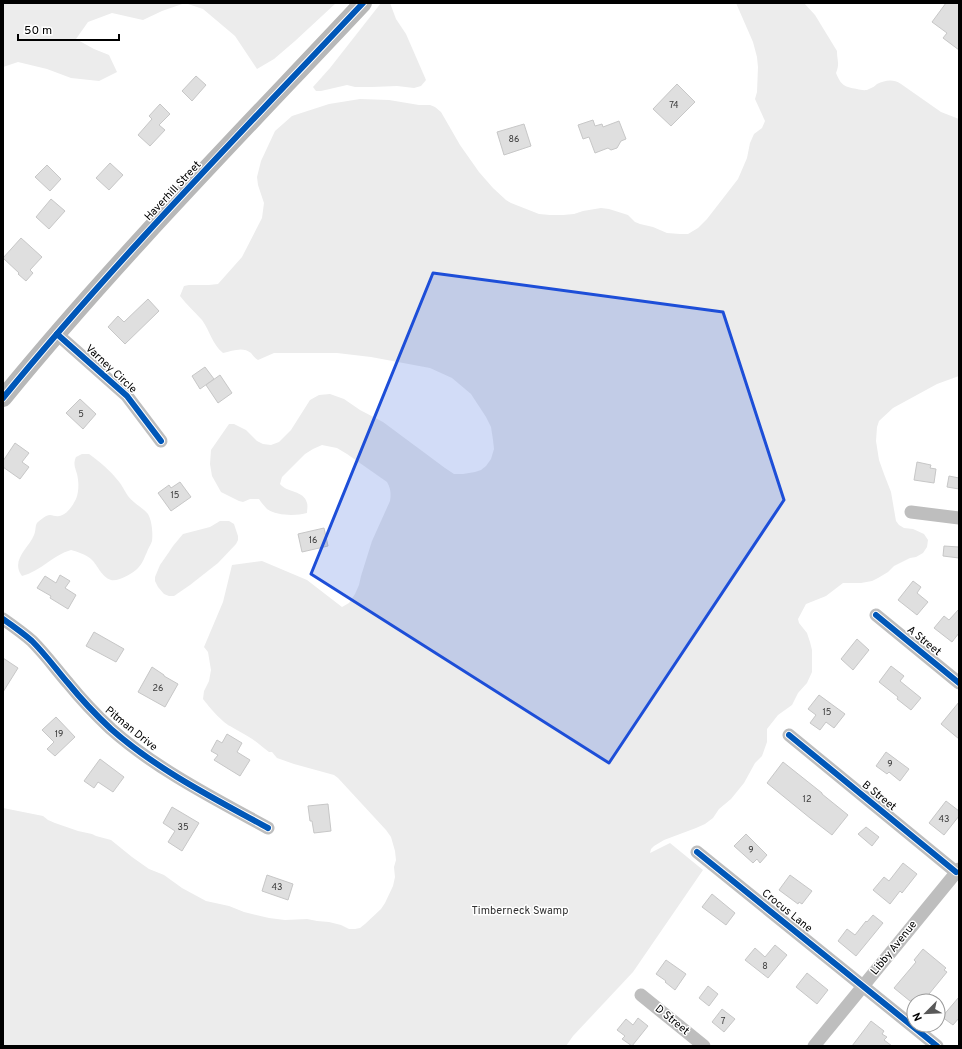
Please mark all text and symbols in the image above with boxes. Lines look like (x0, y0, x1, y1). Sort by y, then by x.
scale bar (18, 16, 119, 42)
text: 50 m (24, 23, 52, 39)
house number: 74 (669, 100, 679, 111)
house number: 86 (509, 134, 519, 145)
street label: Haverhill Street (142, 158, 204, 224)
street label: Varney Circle (82, 342, 140, 396)
house number: 5 (78, 409, 84, 420)
house number: 15 (171, 490, 179, 501)
house number: 16 (309, 535, 317, 546)
street label: A Street (904, 623, 944, 659)
house number: 26 (153, 683, 163, 694)
street label: Pitman Drive (102, 704, 160, 754)
house number: 15 (823, 707, 831, 718)
house number: 19 (55, 729, 63, 740)
house number: 9 (887, 759, 893, 770)
street label: B Street (859, 778, 899, 814)
house number: 12 (803, 794, 811, 805)
house number: 43 (938, 814, 950, 825)
house number: 35 (177, 822, 189, 833)
house number: 9 (748, 845, 754, 856)
house number: 43 (271, 882, 283, 893)
street label: Crocus Lane (759, 886, 815, 936)
park label: Timberneck Swamp (471, 904, 569, 918)
street label: Libby Avenue (868, 918, 920, 978)
house number: 8 (762, 961, 768, 972)
north arrow (906, 993, 946, 1033)
street label: D Street (652, 1002, 692, 1038)
text: N (910, 1010, 926, 1023)
house number: 7 (721, 1016, 726, 1027)

